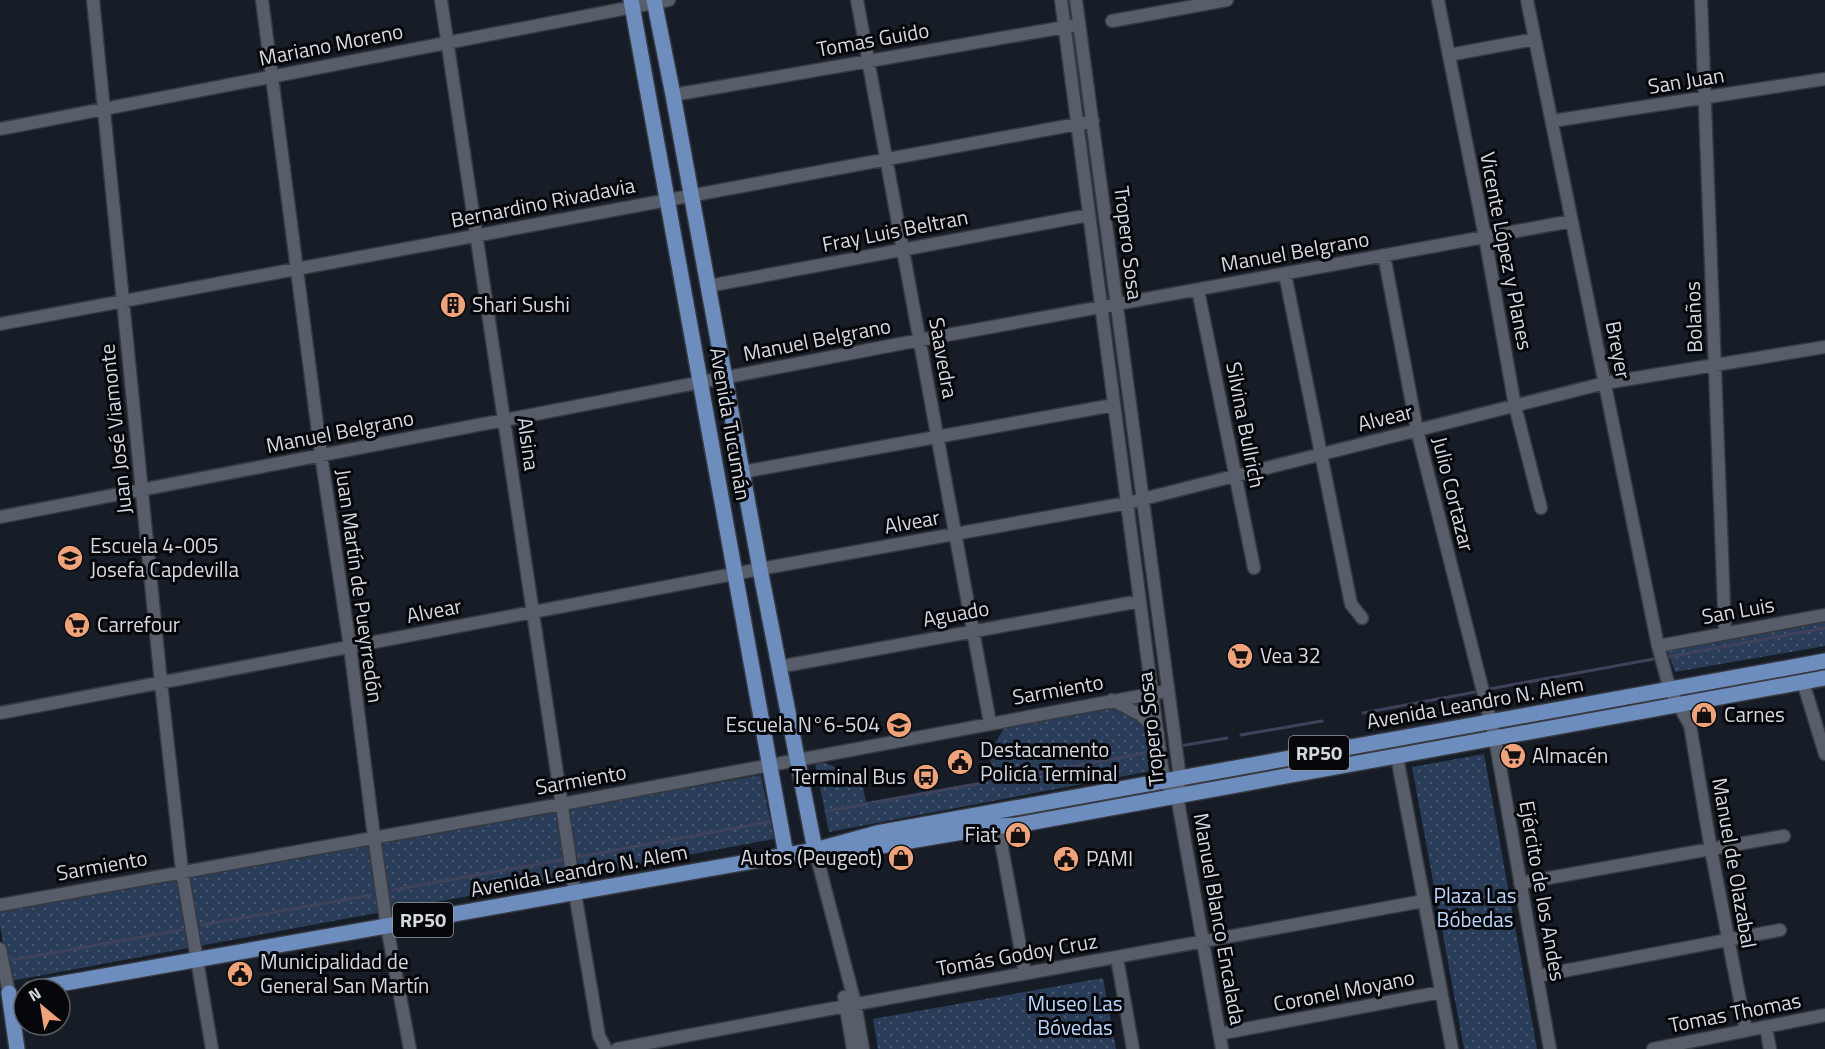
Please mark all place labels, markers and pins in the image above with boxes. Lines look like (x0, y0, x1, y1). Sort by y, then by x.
place label: Shari Sushi (472, 288, 570, 320)
building icon: Shari Sushi (438, 290, 468, 320)
place label: Escuela 4-005 Josefa Capdevilla (90, 529, 239, 585)
school or university icon: Escuela 4-005 Josefa Capdevilla (55, 543, 85, 573)
place label: Carrefour (97, 608, 180, 640)
supermarket icon: Carrefour (62, 610, 92, 640)
place label: Vea 32 (1260, 639, 1321, 671)
supermarket icon: Vea 32 (1225, 641, 1255, 671)
place label: Carnes (1724, 698, 1785, 730)
shop icon: Carnes (1689, 700, 1719, 730)
place label: Escuela N°6-504 (726, 708, 880, 740)
school or university icon: Escuela N°6-504 (884, 710, 914, 740)
place label: Destacamento Policía Terminal (980, 733, 1118, 789)
place label: Almacén (1532, 739, 1608, 771)
supermarket icon: Almacén (1498, 741, 1528, 771)
public building icon: Destacamento Policía Terminal (945, 747, 975, 777)
place label: Terminal Bus (792, 760, 906, 792)
bus stop icon: Terminal Bus (911, 762, 941, 792)
place label: Fiat (964, 818, 999, 850)
shop icon: Fiat (1003, 820, 1033, 850)
place label: Autos (Peugeot) (741, 841, 882, 873)
place label: PAMI (1086, 842, 1133, 874)
shop icon: Autos (Peugeot) (886, 843, 916, 873)
public building icon: PAMI (1051, 844, 1081, 874)
place label: Municipalidad de General San Martín (260, 945, 429, 1001)
public building icon: Municipalidad de General San Martín (225, 959, 255, 989)

